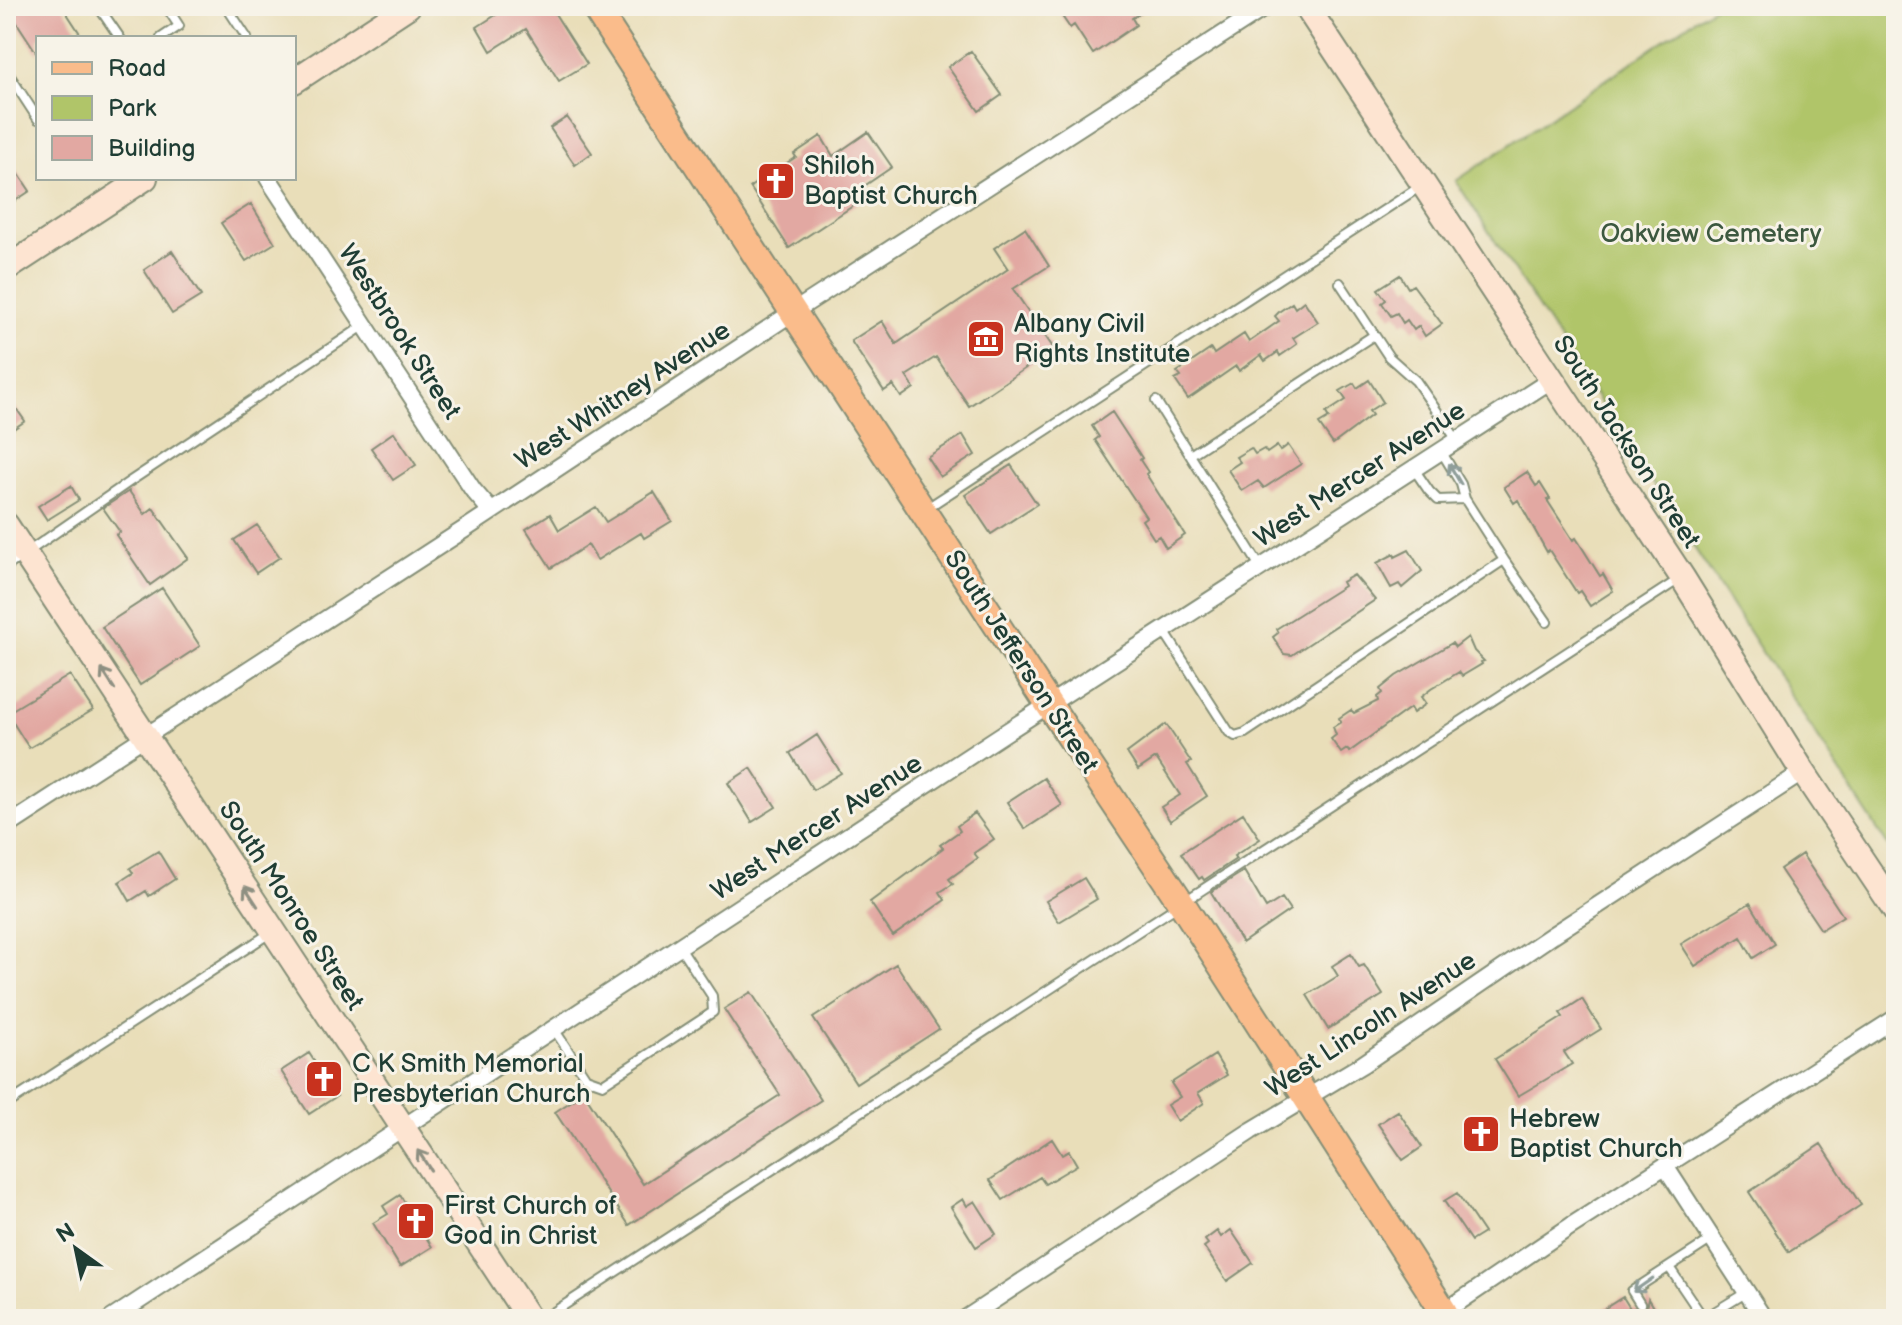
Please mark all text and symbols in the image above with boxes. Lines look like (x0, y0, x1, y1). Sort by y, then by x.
legend (36, 36, 296, 180)
text: Road (108, 54, 166, 83)
text: Park (108, 94, 156, 123)
text: Building (108, 134, 195, 163)
place label: Shiloh Baptist Church (804, 151, 978, 212)
church icon: Shiloh Baptist Church (755, 160, 797, 202)
park label: Oakview Cemetery (1600, 219, 1822, 250)
street label: Westbrook Street (331, 239, 467, 425)
place label: Albany Civil Rights Institute (1014, 309, 1190, 370)
street label: West Whitney Avenue (510, 315, 736, 477)
museum icon: Albany Civil Rights Institute (965, 318, 1007, 360)
street label: South Jackson Street (1546, 330, 1706, 554)
street label: West Mercer Avenue (1249, 395, 1471, 555)
one-way arrow (1447, 463, 1463, 486)
street label: South Jefferson Street (937, 545, 1105, 779)
one-way arrow (99, 668, 115, 691)
street label: West Mercer Avenue (706, 748, 928, 908)
street label: South Monroe Street (212, 796, 370, 1016)
one-way arrow (242, 886, 259, 908)
street label: West Lincoln Avenue (1260, 945, 1482, 1105)
place label: C K Smith Memorial Presbyterian Church (352, 1049, 590, 1110)
church icon: C K Smith Memorial Presbyterian Church (303, 1058, 345, 1100)
place label: Hebrew Baptist Church (1509, 1104, 1683, 1165)
church icon: Hebrew Baptist Church (1460, 1113, 1502, 1155)
one-way arrow (416, 1150, 432, 1172)
place label: First Church of God in Christ (444, 1191, 617, 1252)
church icon: First Church of God in Christ (395, 1200, 437, 1242)
north arrow (36, 1209, 116, 1289)
text: N (52, 1218, 80, 1249)
one-way arrow (1633, 1276, 1655, 1293)

